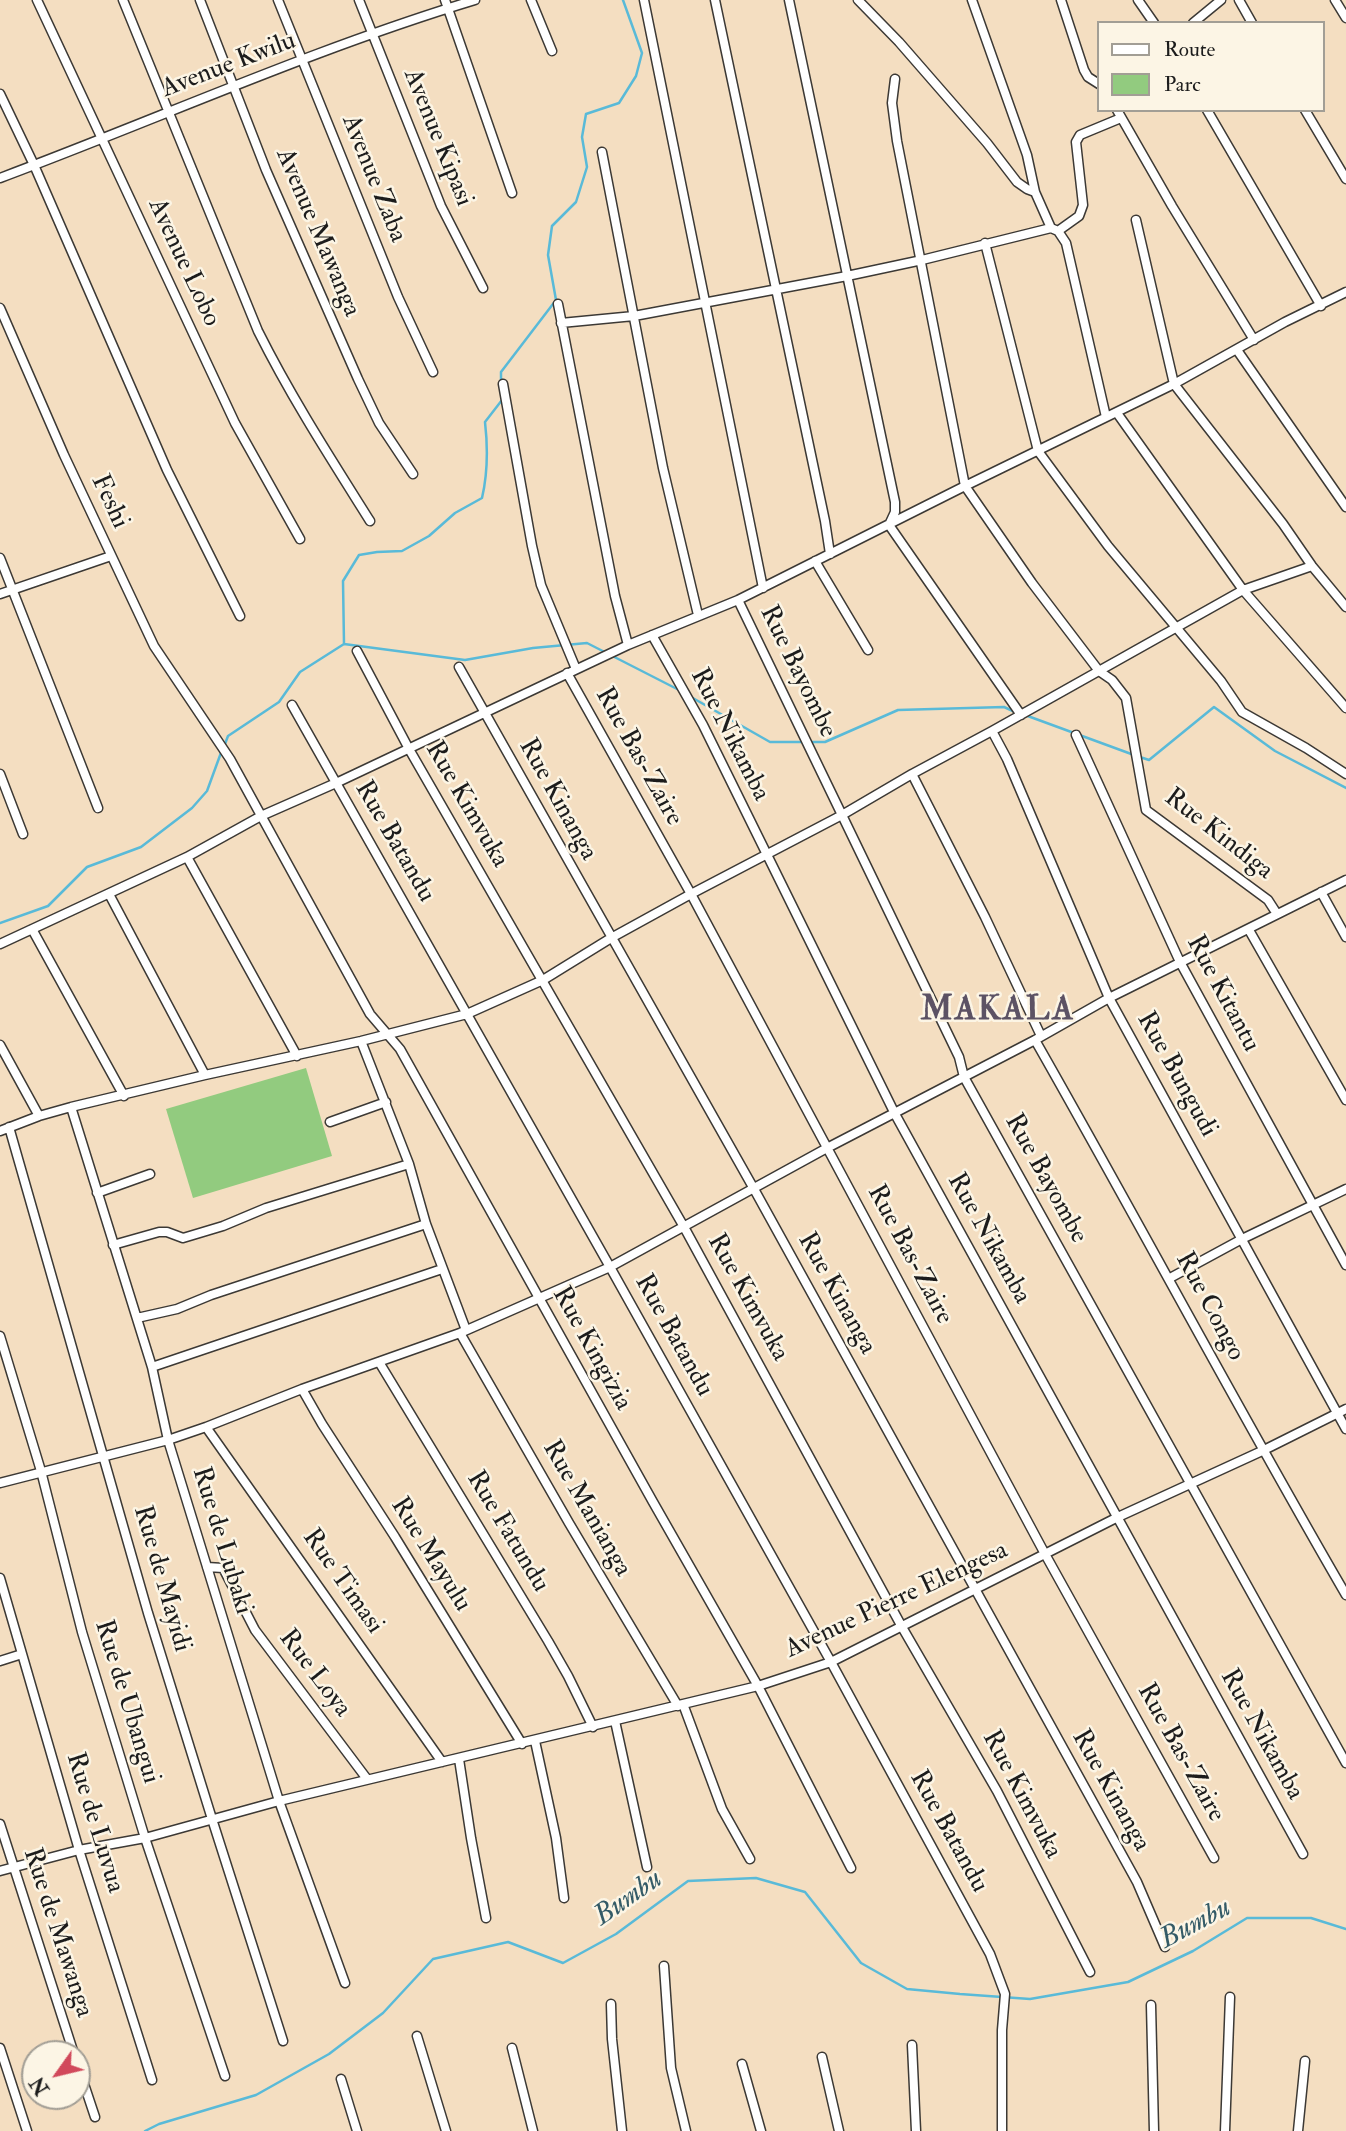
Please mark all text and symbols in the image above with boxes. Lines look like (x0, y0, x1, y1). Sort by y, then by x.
legend (1098, 21, 1325, 112)
street label: Avenue Kwilu (158, 26, 300, 106)
text: Route (1164, 36, 1215, 63)
street label: Avenue Kipasi (395, 65, 479, 211)
text: Parc (1164, 71, 1201, 98)
street label: Avenue Zaba (333, 111, 413, 247)
street label: Avenue Mawanga (268, 144, 366, 322)
street label: Avenue Lobo (140, 194, 226, 332)
street label: Feshi (83, 470, 135, 534)
street label: Rue Bayombe (752, 601, 842, 743)
street label: Rue Nikamba (682, 664, 776, 806)
street label: Rue Bas-Zaire (587, 682, 689, 832)
street label: Rue Kinanga (511, 734, 603, 866)
street label: Rue Kimvuka (417, 736, 515, 874)
street label: Rue Batandu (347, 776, 441, 908)
street label: Rue Kindiga (1157, 783, 1279, 887)
street label: Rue Kitantu (1178, 930, 1266, 1058)
district label: MAKALA (922, 992, 1074, 1032)
street label: Rue Bungudi (1129, 1007, 1223, 1143)
street label: Rue Bayombe (997, 1109, 1093, 1249)
street label: Rue Nikamba (939, 1168, 1037, 1310)
street label: Rue Bas-Zaire (859, 1180, 959, 1330)
street label: Rue Kinanga (790, 1228, 882, 1360)
street label: Rue Kimvuka (699, 1229, 795, 1367)
street label: Rue Congo (1167, 1247, 1251, 1367)
street label: Rue Batandu (627, 1270, 719, 1402)
street label: Rue Kingizia (544, 1282, 638, 1416)
street label: Rue Manianga (535, 1435, 637, 1583)
street label: Rue de Lubaki (184, 1464, 258, 1618)
street label: Rue Fatundu (459, 1466, 555, 1598)
street label: Rue Mayulu (383, 1492, 477, 1618)
street label: Rue de Mayidi (125, 1502, 197, 1656)
street label: Rue Timasi (295, 1524, 389, 1640)
street label: Avenue Pierre Elengesa (781, 1536, 1013, 1666)
street label: Rue de Ubangui (86, 1616, 166, 1788)
street label: Rue Loya (271, 1624, 357, 1724)
street label: Rue Nikamba (1212, 1664, 1310, 1806)
street label: Rue Bas-Zaire (1129, 1678, 1231, 1828)
street label: Rue Kinanga (1064, 1725, 1156, 1857)
street label: Rue Kimvuka (974, 1726, 1068, 1864)
street label: Rue de Luvua (58, 1749, 130, 1897)
street label: Rue Batandu (902, 1766, 994, 1898)
street label: Rue de Mawanga (15, 1844, 99, 2022)
water label: Bumbu (588, 1864, 670, 1934)
water label: Bumbu (1155, 1892, 1237, 1958)
north arrow (21, 2040, 91, 2110)
text: N (26, 2072, 55, 2099)

